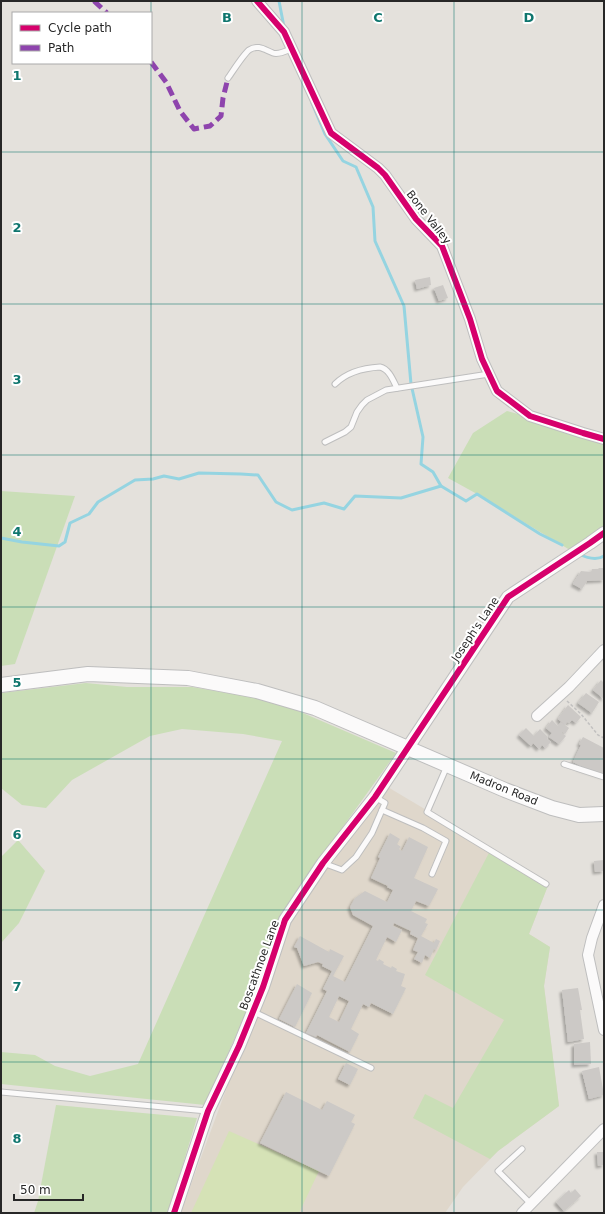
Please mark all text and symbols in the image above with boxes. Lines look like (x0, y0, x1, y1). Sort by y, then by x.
text: B (222, 10, 232, 25)
text: C (373, 10, 383, 25)
text: D (524, 10, 535, 25)
legend (12, 12, 152, 64)
text: Cycle path (48, 21, 112, 35)
text: Path (48, 41, 74, 55)
text: 1 (12, 68, 22, 83)
street label: Bone Valley (404, 188, 454, 247)
text: 2 (12, 220, 22, 235)
text: 3 (12, 372, 22, 387)
text: 4 (12, 524, 22, 539)
street label: Joseph's Lane (448, 594, 502, 665)
text: 5 (12, 675, 22, 690)
street label: Madron Road (468, 769, 540, 808)
text: 6 (12, 827, 22, 842)
street label: Boscathnoe Lane (237, 918, 282, 1012)
text: 7 (12, 979, 22, 994)
text: 8 (12, 1131, 22, 1146)
scale bar (14, 1176, 83, 1202)
text: 50 m (20, 1183, 51, 1197)

